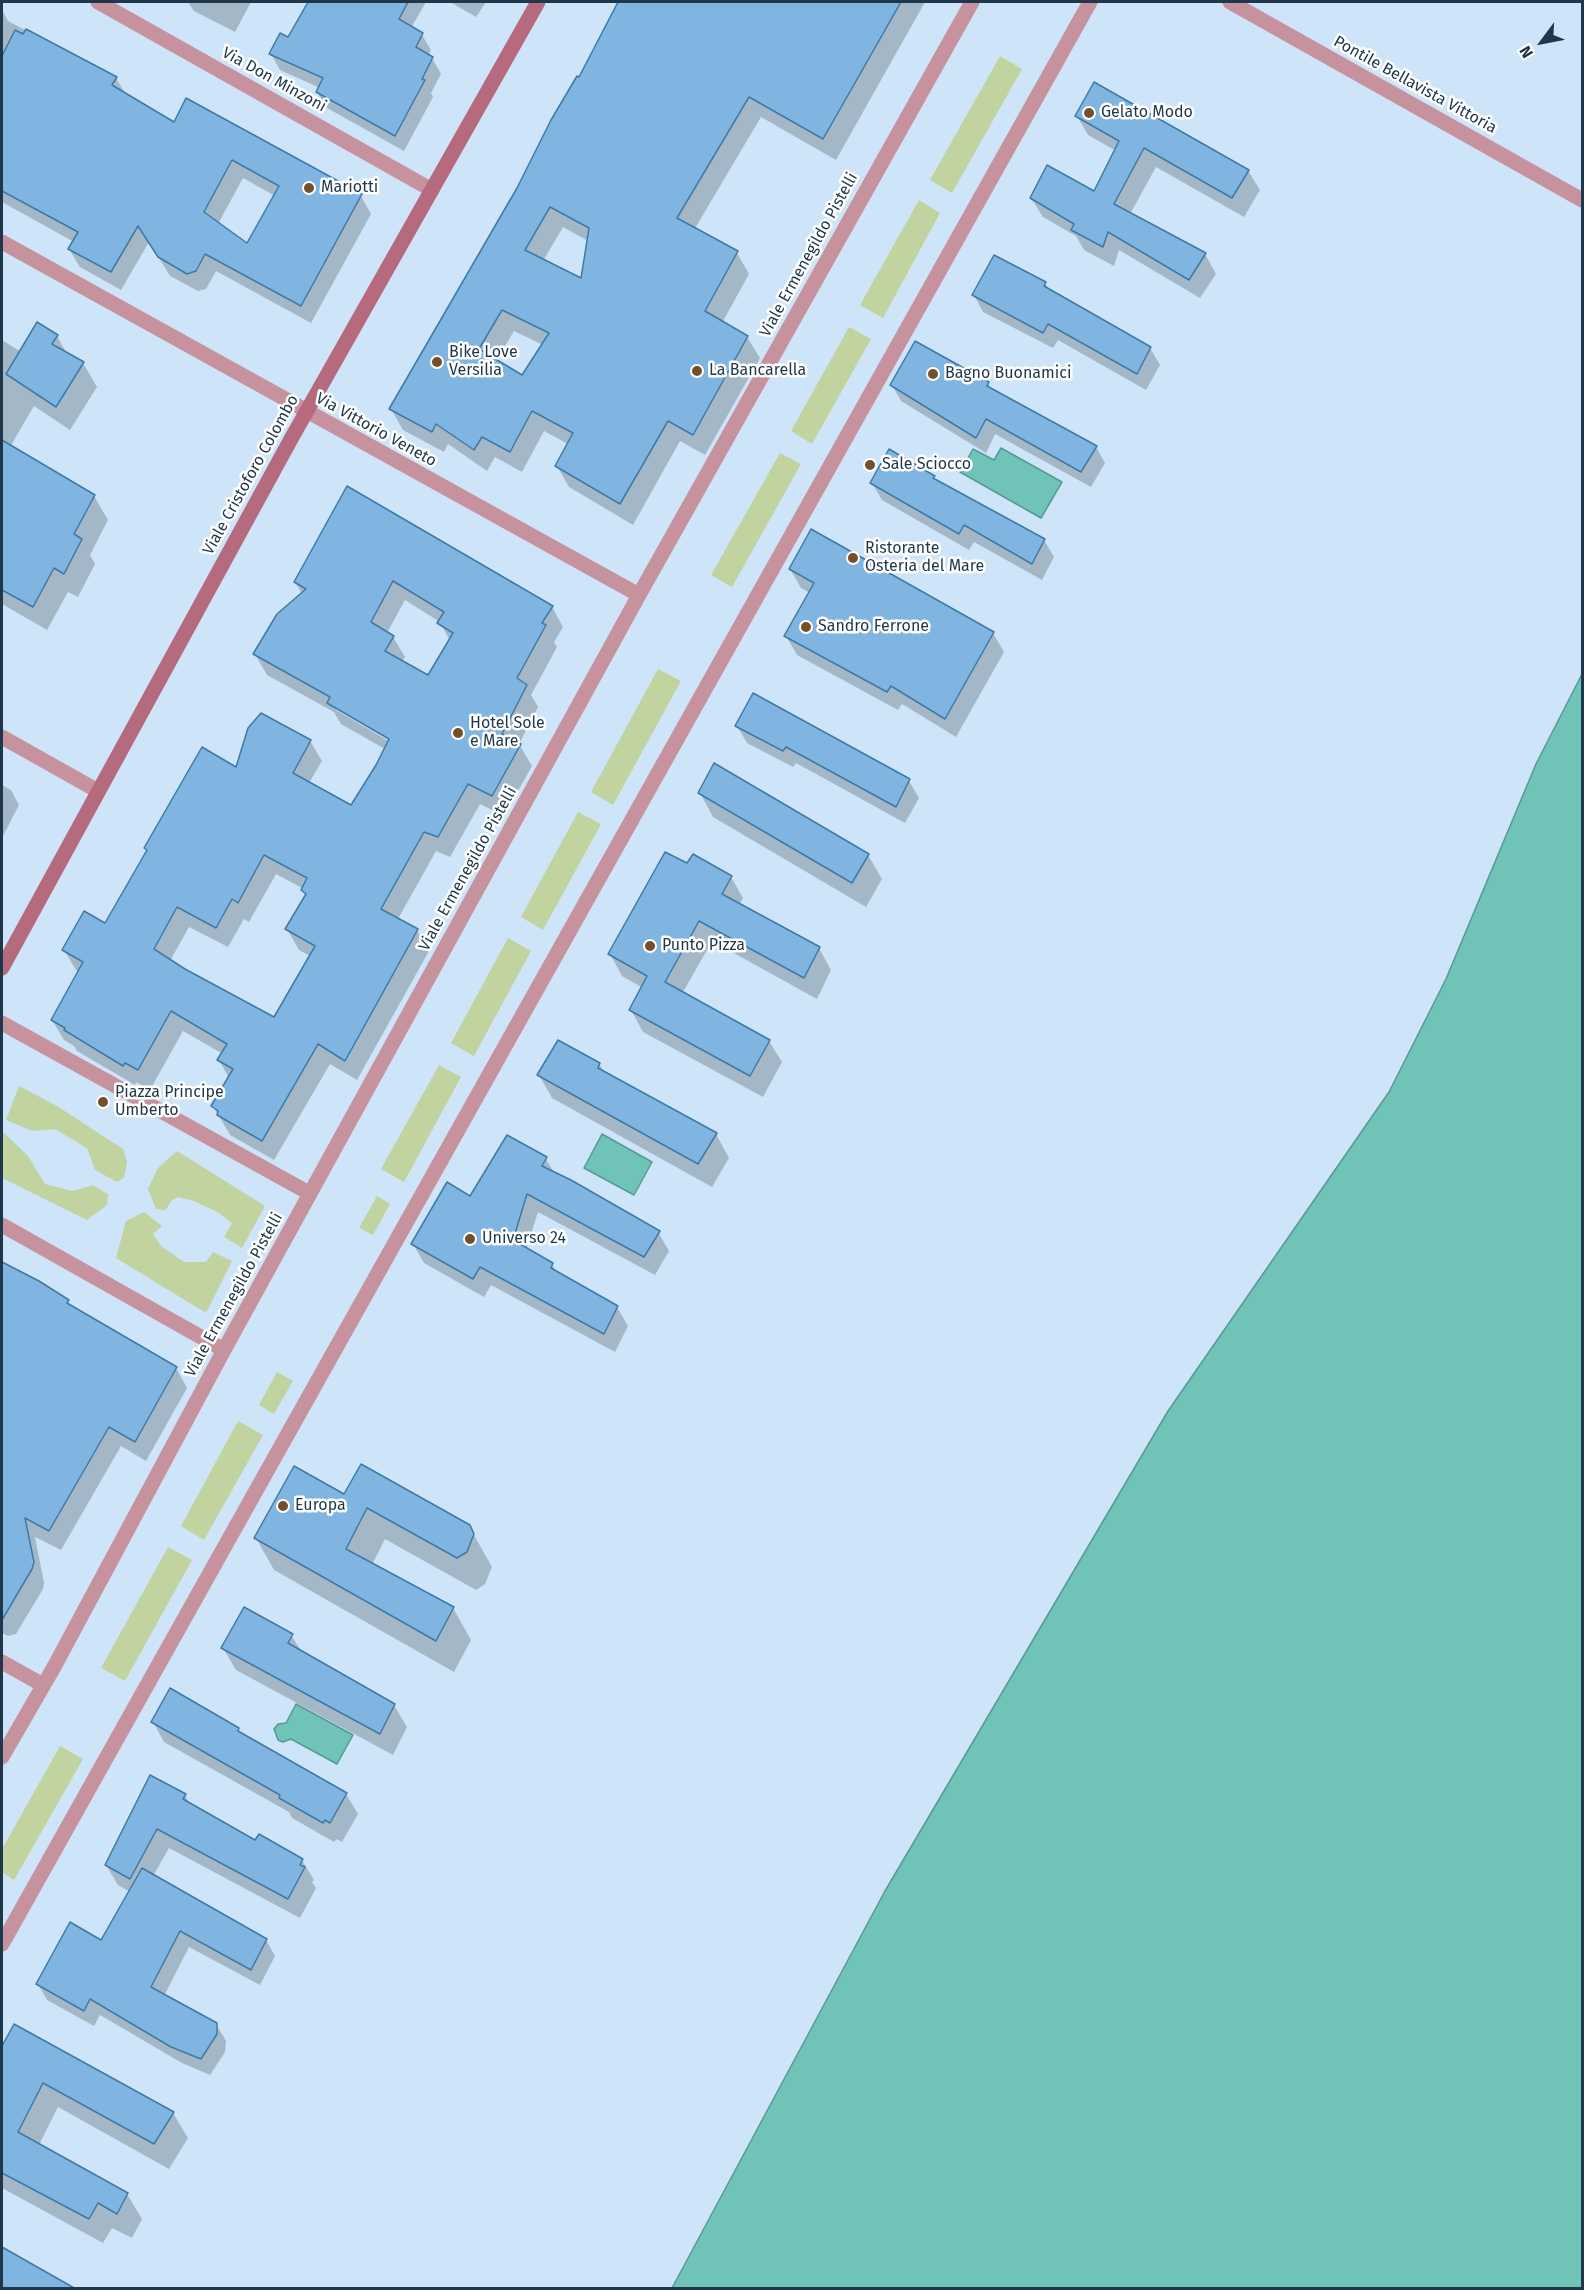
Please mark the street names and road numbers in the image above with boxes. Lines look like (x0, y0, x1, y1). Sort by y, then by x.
street label: Pontile Bellavista Vittoria (1330, 32, 1500, 138)
street label: Via Don Minzoni (219, 43, 329, 117)
street label: Viale Ermenegildo Pistelli (756, 170, 862, 340)
street label: Via Vittorio Veneto (312, 389, 440, 471)
street label: Viale Cristoforo Colombo (199, 392, 303, 558)
street label: Viale Ermenegildo Pistelli (415, 784, 521, 954)
street label: Viale Ermenegildo Pistelli (181, 1210, 287, 1380)

